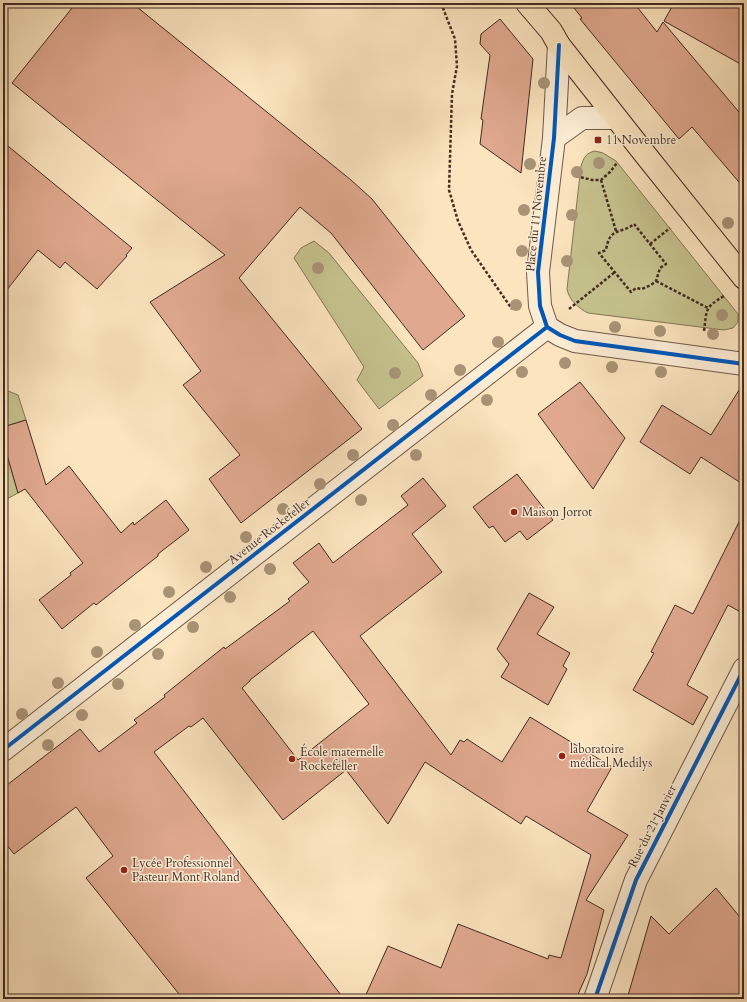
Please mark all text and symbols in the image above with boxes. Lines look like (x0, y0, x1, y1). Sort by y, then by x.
place label: 11 Novembre (606, 132, 676, 148)
marker: 11 Novembre (593, 135, 603, 145)
street label: Place du 11 Novembre (522, 156, 550, 272)
street label: Avenue Rockefeller (225, 494, 314, 568)
place label: Maison Jorrot (522, 504, 592, 520)
marker: Maison Jorrot (509, 507, 519, 517)
place label: laboratoire médical Medilys (570, 741, 652, 771)
place label: École maternelle Rockefeller (300, 743, 384, 774)
marker: laboratoire médical Medilys (557, 751, 567, 761)
marker: École maternelle Rockefeller (287, 754, 297, 764)
street label: Rue du 21 Janvier (624, 781, 680, 870)
place label: Lycée Professionnel Pasteur Mont Roland (132, 855, 240, 885)
marker: Lycée Professionnel Pasteur Mont Roland (119, 865, 129, 875)

